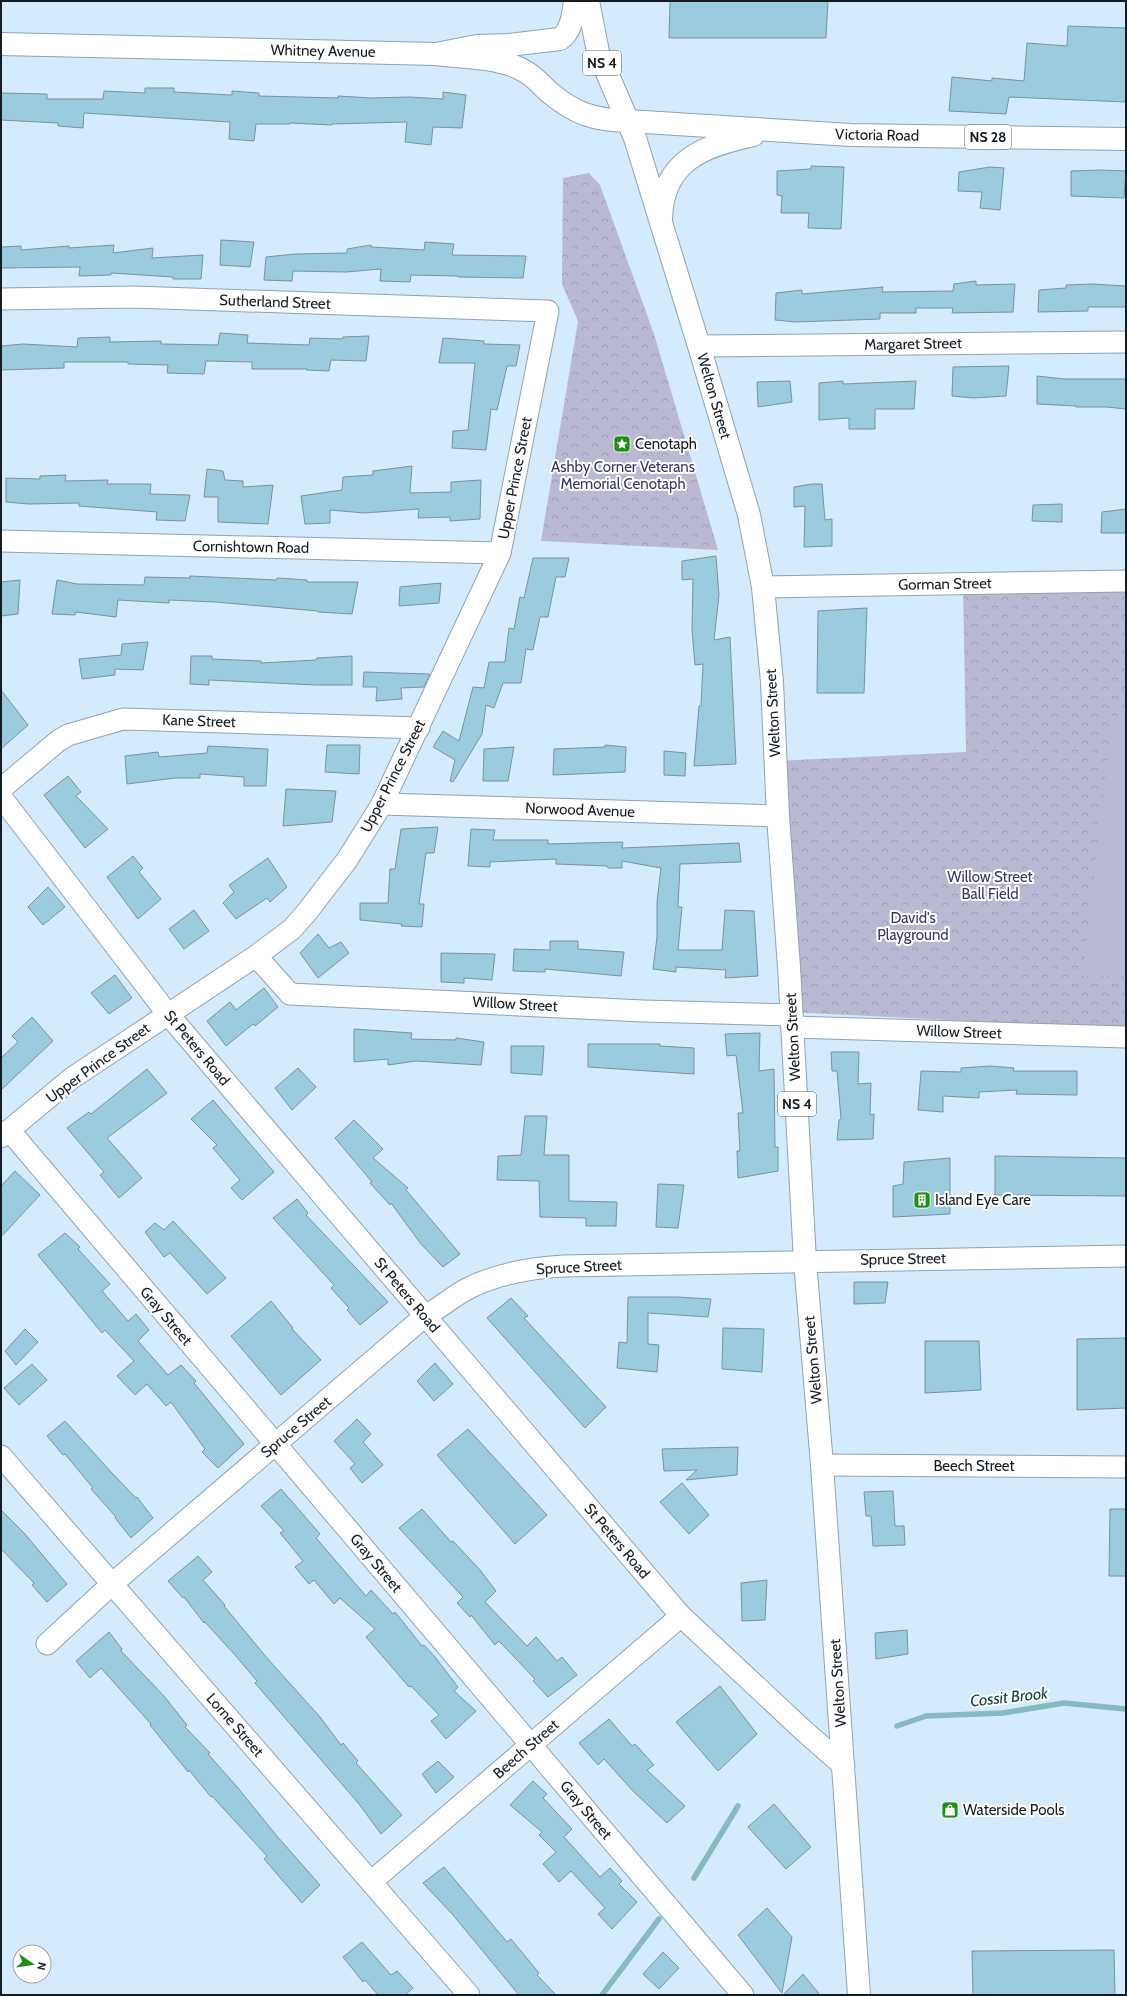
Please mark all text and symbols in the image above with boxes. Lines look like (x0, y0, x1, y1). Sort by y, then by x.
street label: Whitney Avenue (270, 41, 376, 61)
road number: NS 4 (583, 51, 621, 75)
street label: Victoria Road (835, 125, 919, 145)
road number: NS 28 (965, 125, 1011, 149)
street label: Sutherland Street (219, 291, 331, 313)
street label: Margaret Street (864, 334, 962, 354)
street label: Welton Street (693, 351, 735, 441)
street label: Upper Prince Street (494, 415, 536, 541)
place icon: Cenotaph (612, 434, 632, 454)
place label: Cenotaph (635, 435, 697, 453)
park label: Ashby Corner Veterans Memorial Cenotaph (551, 458, 695, 493)
street label: Cornishtown Road (193, 537, 309, 557)
street label: Gorman Street (898, 574, 992, 594)
street label: Welton Street (762, 668, 784, 758)
street label: Kane Street (162, 711, 236, 731)
street label: Upper Prince Street (357, 717, 429, 835)
street label: Norwood Avenue (525, 799, 636, 821)
park label: Willow Street Ball Field (947, 868, 1033, 903)
park label: David's Playground (877, 909, 949, 944)
street label: Welton Street (782, 992, 804, 1082)
street label: Willow Street (472, 993, 558, 1015)
street label: St Peters Road (160, 1007, 234, 1089)
street label: Upper Prince Street (42, 1019, 154, 1107)
street label: Willow Street (916, 1022, 1002, 1042)
road number: NS 4 (778, 1092, 816, 1116)
building icon: Island Eye Care (912, 1190, 932, 1210)
place label: Island Eye Care (935, 1191, 1031, 1209)
street label: Spruce Street (860, 1249, 946, 1269)
street label: St Peters Road (370, 1254, 444, 1336)
street label: Spruce Street (536, 1256, 622, 1278)
street label: Gray Street (136, 1283, 196, 1349)
street label: Welton Street (800, 1315, 826, 1405)
street label: Spruce Street (257, 1392, 335, 1462)
street label: Beech Street (933, 1457, 1015, 1475)
street label: St Peters Road (580, 1500, 654, 1582)
street label: Gray Street (346, 1530, 406, 1596)
street label: Welton Street (826, 1638, 850, 1728)
water label: Cossit Brook (969, 1683, 1050, 1711)
street label: Lorne Street (203, 1690, 267, 1760)
street label: Beech Street (489, 1716, 563, 1782)
street label: Gray Street (556, 1777, 616, 1843)
shop icon: Waterside Pools (940, 1800, 960, 1820)
place label: Waterside Pools (963, 1801, 1064, 1819)
north arrow (12, 1944, 52, 1984)
text: N (34, 1961, 49, 1972)

